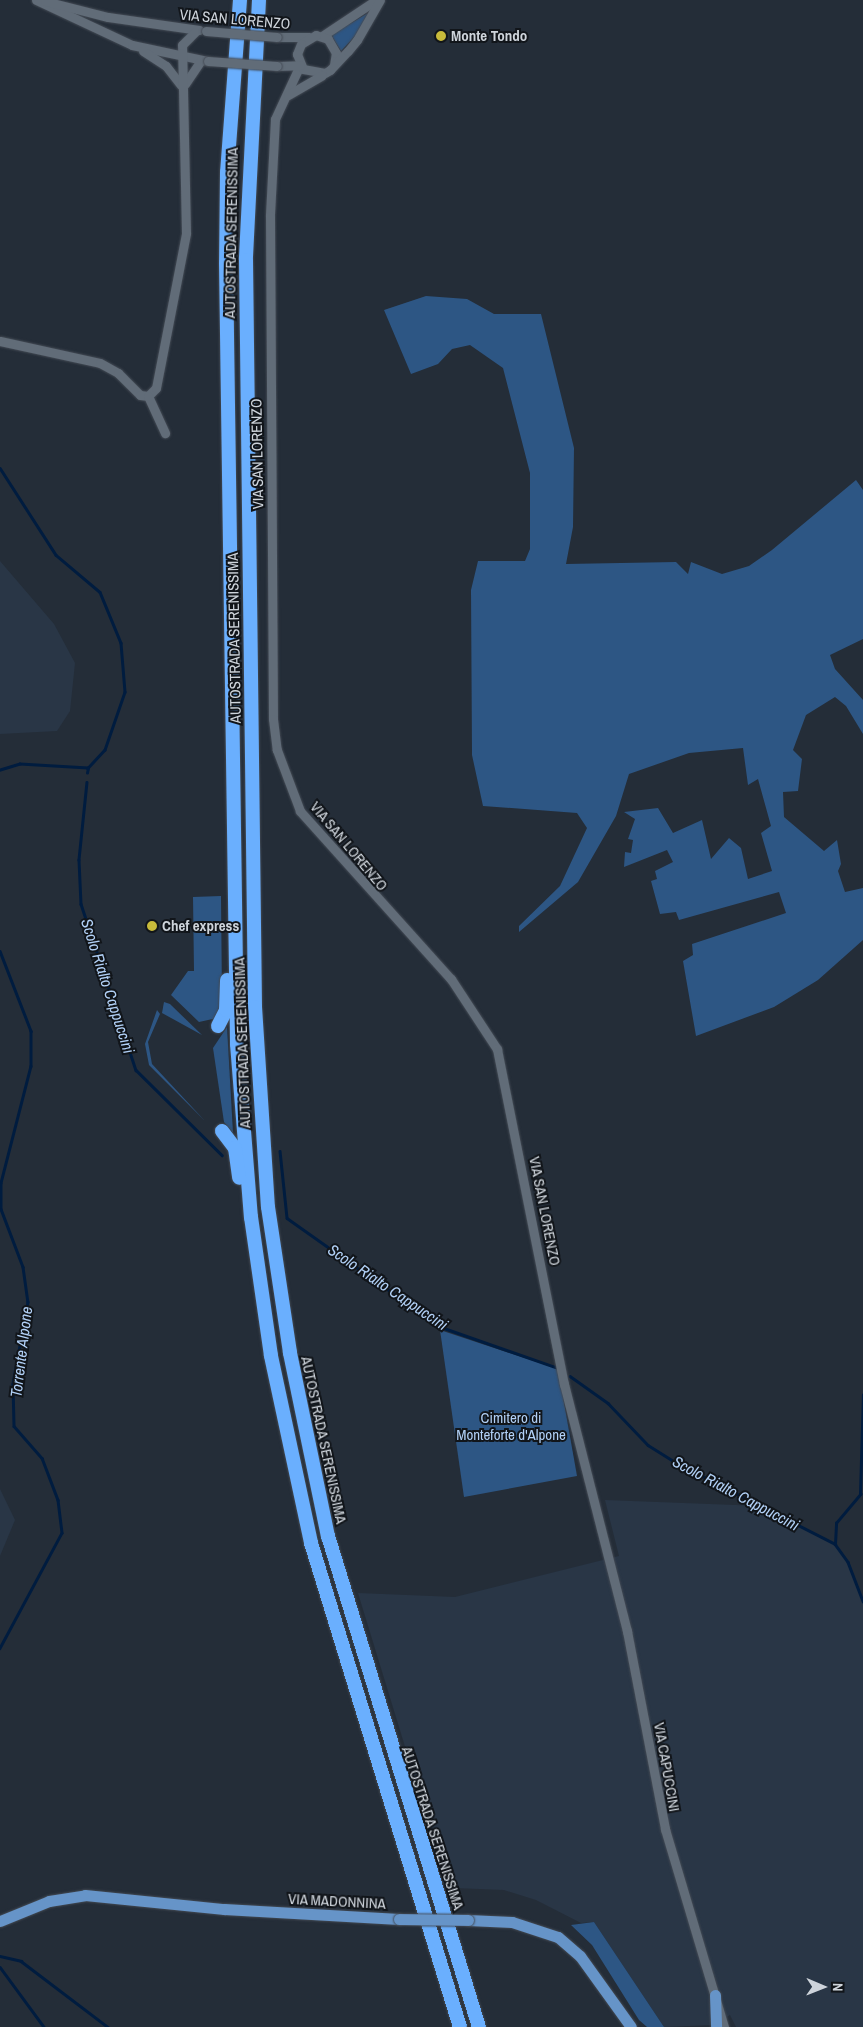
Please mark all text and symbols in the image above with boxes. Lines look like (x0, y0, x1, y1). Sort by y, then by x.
street label: VIA SAN LORENZO (179, 5, 291, 33)
place label: Monte Tondo (451, 27, 527, 45)
marker: Monte Tondo (435, 30, 447, 42)
street label: AUTOSTRADA SERENISSIMA (221, 147, 241, 319)
street label: VIA SAN LORENZO (247, 398, 267, 510)
street label: AUTOSTRADA SERENISSIMA (224, 552, 244, 724)
street label: VIA SAN LORENZO (306, 798, 392, 894)
water label: Scolo Rialto Cappuccini (77, 916, 139, 1056)
place label: Chef express (162, 917, 239, 935)
marker: Chef express (146, 920, 158, 932)
street label: AUTOSTRADA SERENISSIMA (230, 957, 254, 1129)
street label: VIA SAN LORENZO (526, 1155, 564, 1267)
water label: Scolo Rialto Cappuccini (324, 1240, 452, 1334)
water label: Torrente Alpone (6, 1305, 36, 1399)
street label: AUTOSTRADA SERENISSIMA (297, 1354, 351, 1526)
park label: Cimitero di Monteforte d'Alpone (456, 1408, 566, 1443)
water label: Scolo Rialto Cappuccini (669, 1451, 803, 1535)
street label: VIA CAPUCCINI (650, 1721, 684, 1813)
street label: AUTOSTRADA SERENISSIMA (398, 1744, 468, 1912)
street label: VIA MADONNINA (287, 1889, 387, 1913)
north arrow (798, 1962, 848, 2012)
text: N (829, 1983, 847, 1992)

